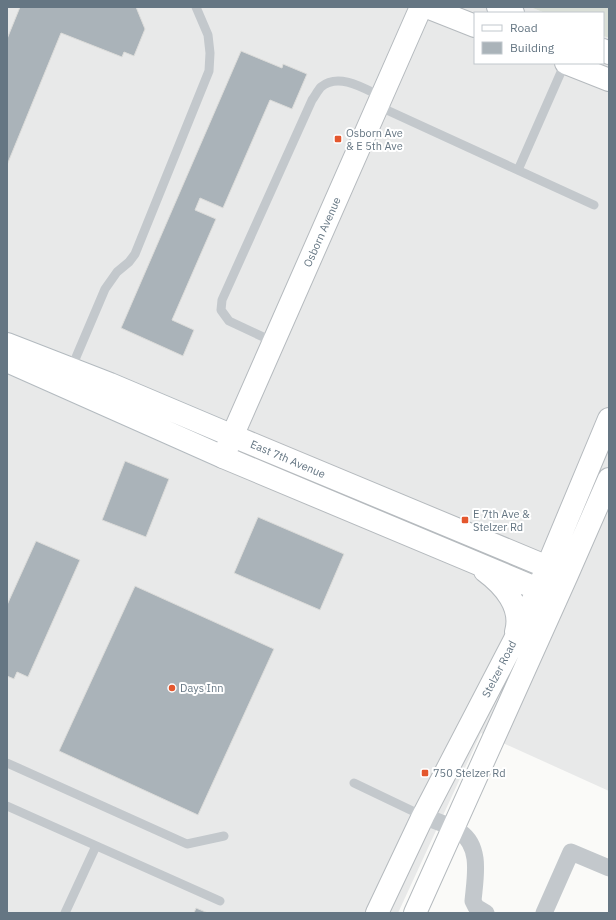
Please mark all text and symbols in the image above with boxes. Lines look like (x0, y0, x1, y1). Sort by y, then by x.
legend (474, 12, 604, 64)
text: Road (510, 20, 538, 35)
text: Building (510, 40, 555, 55)
place label: Osborn Ave & E 5th Ave (346, 126, 403, 153)
marker: Osborn Ave & E 5th Ave (333, 134, 343, 144)
street label: Osborn Avenue (300, 195, 344, 269)
street label: East 7th Avenue (248, 437, 328, 481)
place label: E 7th Ave & Stelzer Rd (473, 507, 530, 534)
marker: E 7th Ave & Stelzer Rd (460, 515, 470, 525)
street label: Stelzer Road (479, 638, 519, 700)
place label: Days Inn (180, 681, 224, 695)
marker: Days Inn (167, 683, 177, 693)
place label: 750 Stelzer Rd (433, 766, 506, 780)
marker: 750 Stelzer Rd (420, 768, 430, 778)

